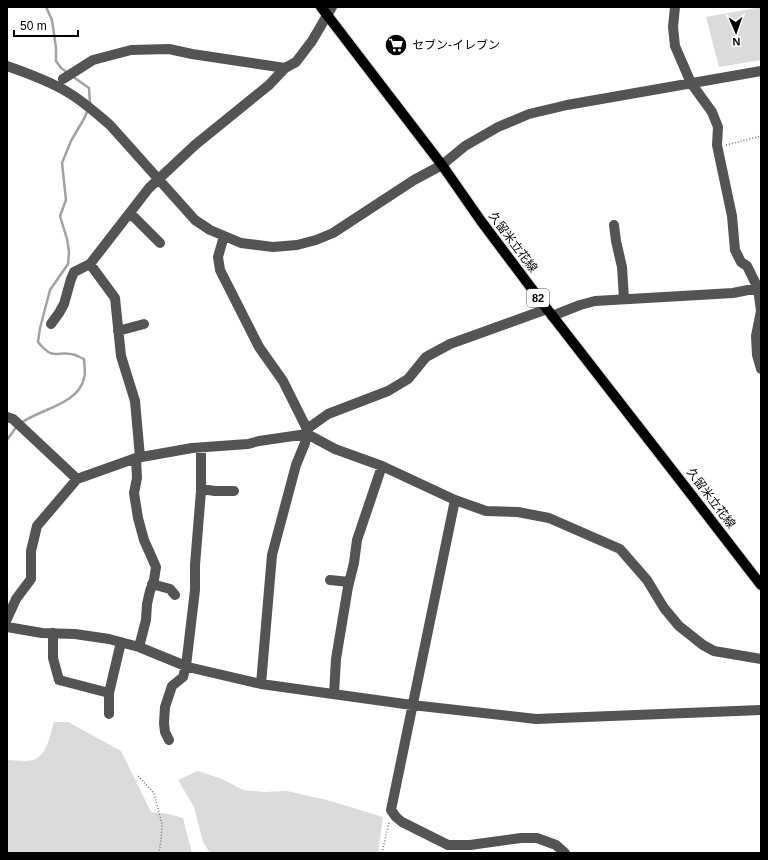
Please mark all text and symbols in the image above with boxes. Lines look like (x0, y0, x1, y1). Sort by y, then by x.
scale bar (14, 12, 78, 38)
north arrow (716, 12, 756, 52)
text: 50 m (20, 19, 47, 33)
supermarket icon: セブン-イレブン (383, 32, 409, 58)
text: N (732, 36, 741, 48)
place label: セブン-イレブン (412, 38, 500, 52)
street label: 久留米立花線 (486, 209, 540, 275)
road number: 82 (527, 289, 549, 307)
street label: 久留米立花線 (684, 465, 738, 531)

